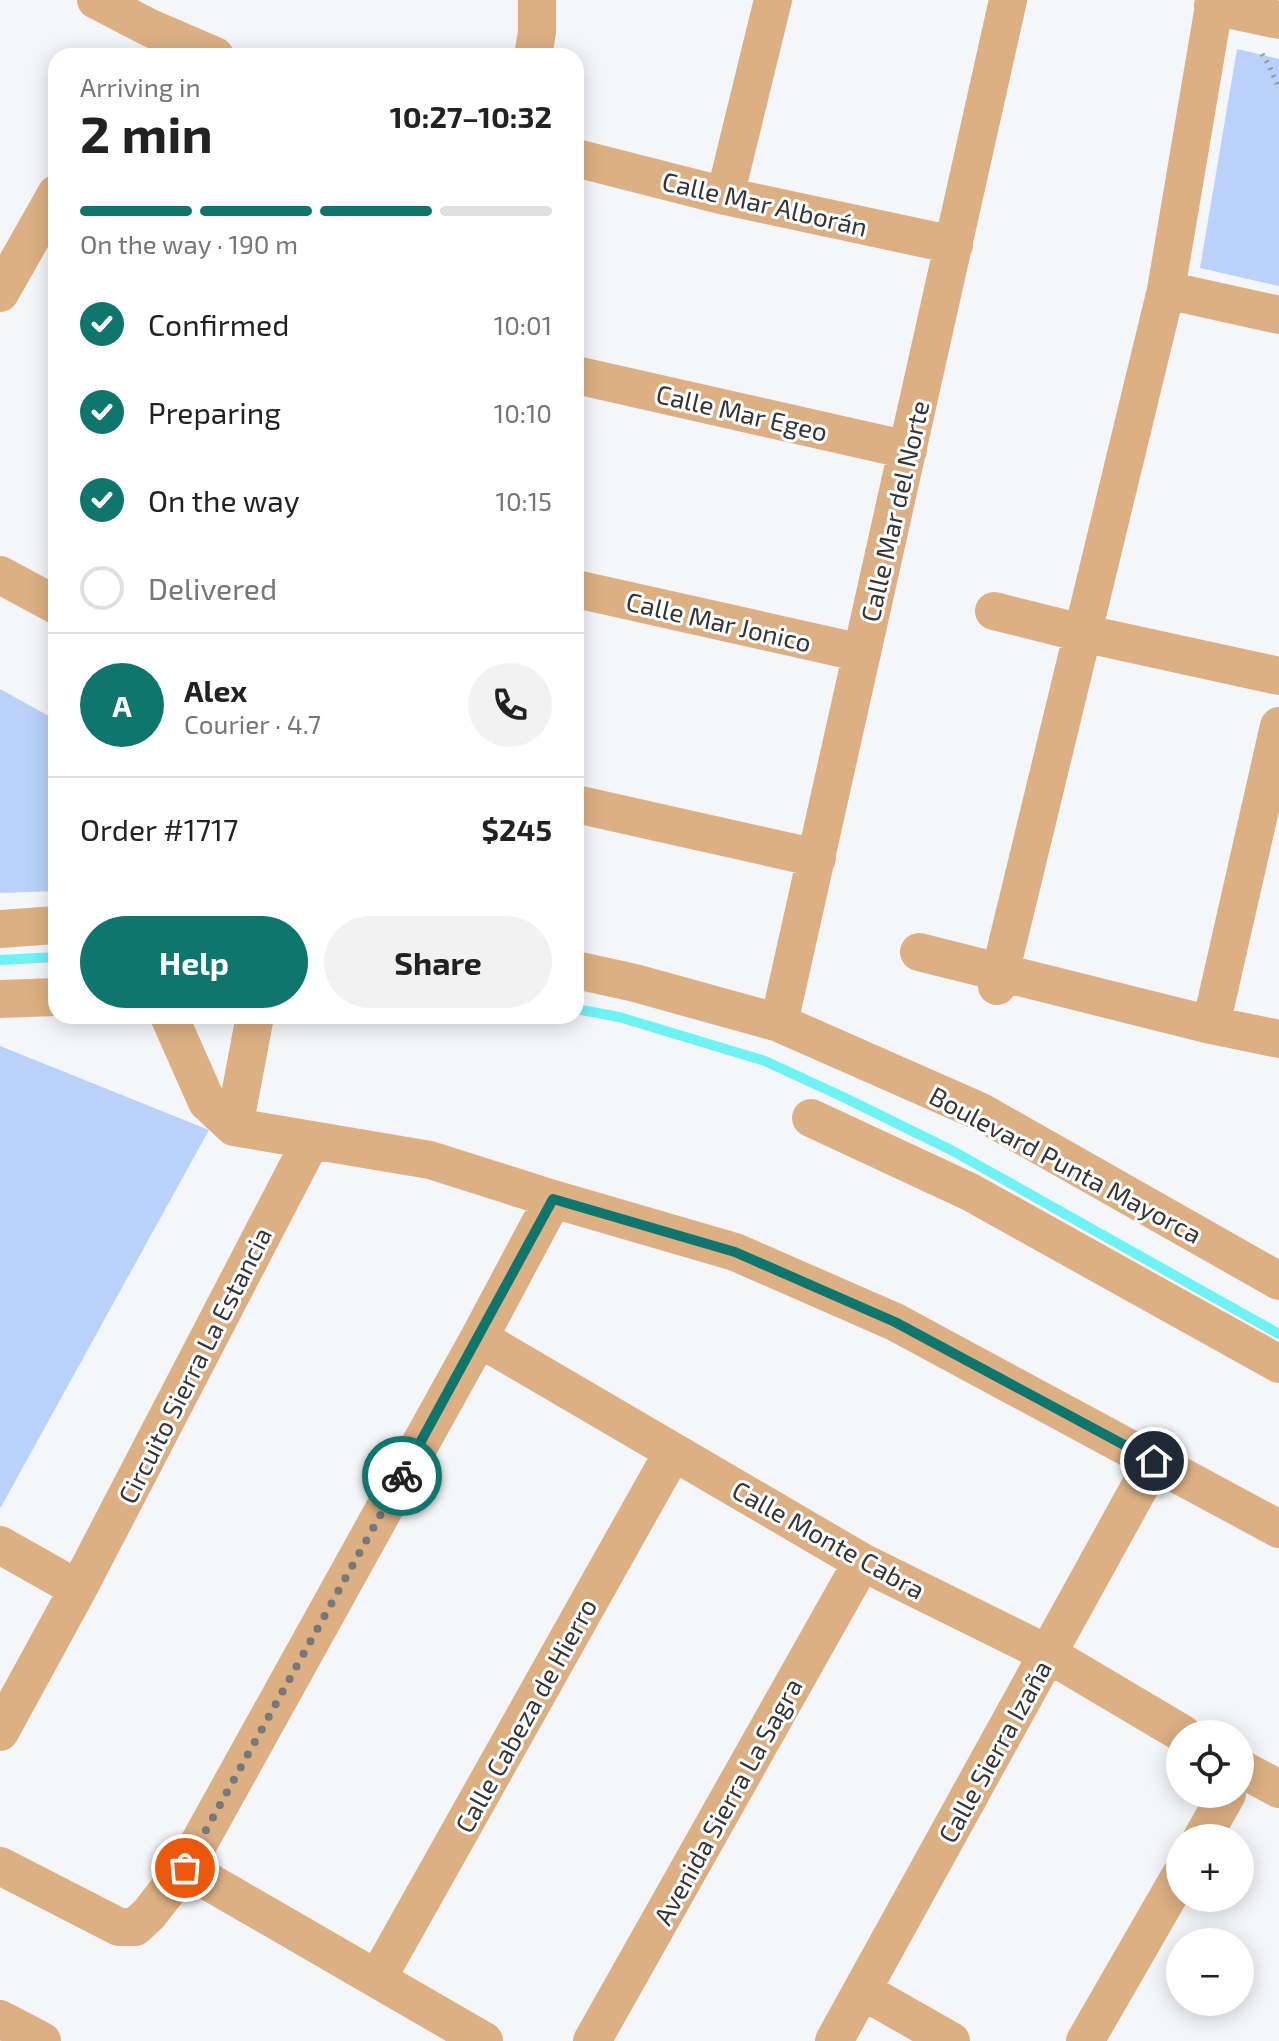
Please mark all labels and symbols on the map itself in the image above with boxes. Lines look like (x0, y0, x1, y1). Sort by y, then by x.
street label: Calle Mar Alborán (659, 164, 871, 242)
street label: Calle Mar Egeo (653, 377, 831, 447)
street label: Calle Mar del Norte (853, 397, 935, 625)
street label: Calle Mar Jonico (623, 585, 815, 657)
street label: Boulevard Punta Mayorca (925, 1079, 1207, 1249)
street label: Circuito Sierra La Estancia (111, 1222, 277, 1508)
pin (1120, 1427, 1188, 1495)
courier (362, 1436, 442, 1516)
street label: Calle Monte Cabra (727, 1473, 931, 1605)
street label: Calle Cabeza de Hierro (448, 1592, 602, 1838)
street label: Calle Sierra Izaña (931, 1654, 1057, 1848)
street label: Avenida Sierra La Sagra (646, 1672, 808, 1930)
pin (151, 1834, 219, 1902)

